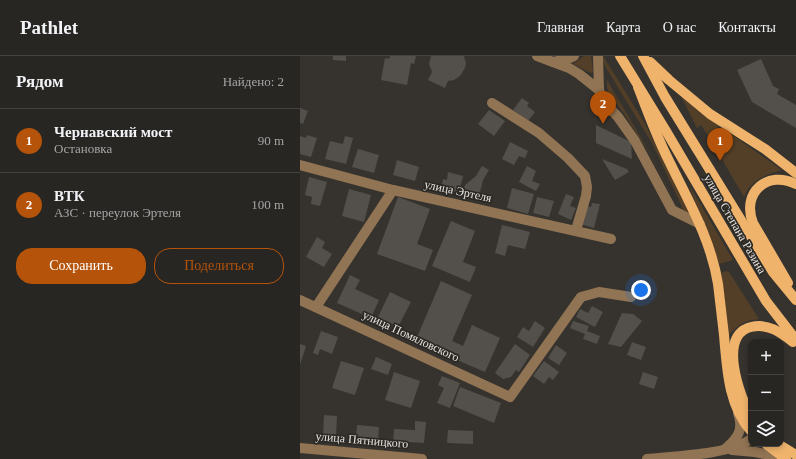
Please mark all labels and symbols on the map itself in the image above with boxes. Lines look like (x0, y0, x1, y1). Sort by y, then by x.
pin: 2 (590, 91, 616, 124)
pin: 1 (707, 128, 733, 161)
street label: улица Степана Разина (701, 172, 770, 277)
street label: улица Эртеля (423, 177, 493, 205)
your location (631, 280, 651, 300)
street label: улица Помяловского (360, 307, 462, 365)
street label: улица Пятницкого (315, 429, 409, 451)

